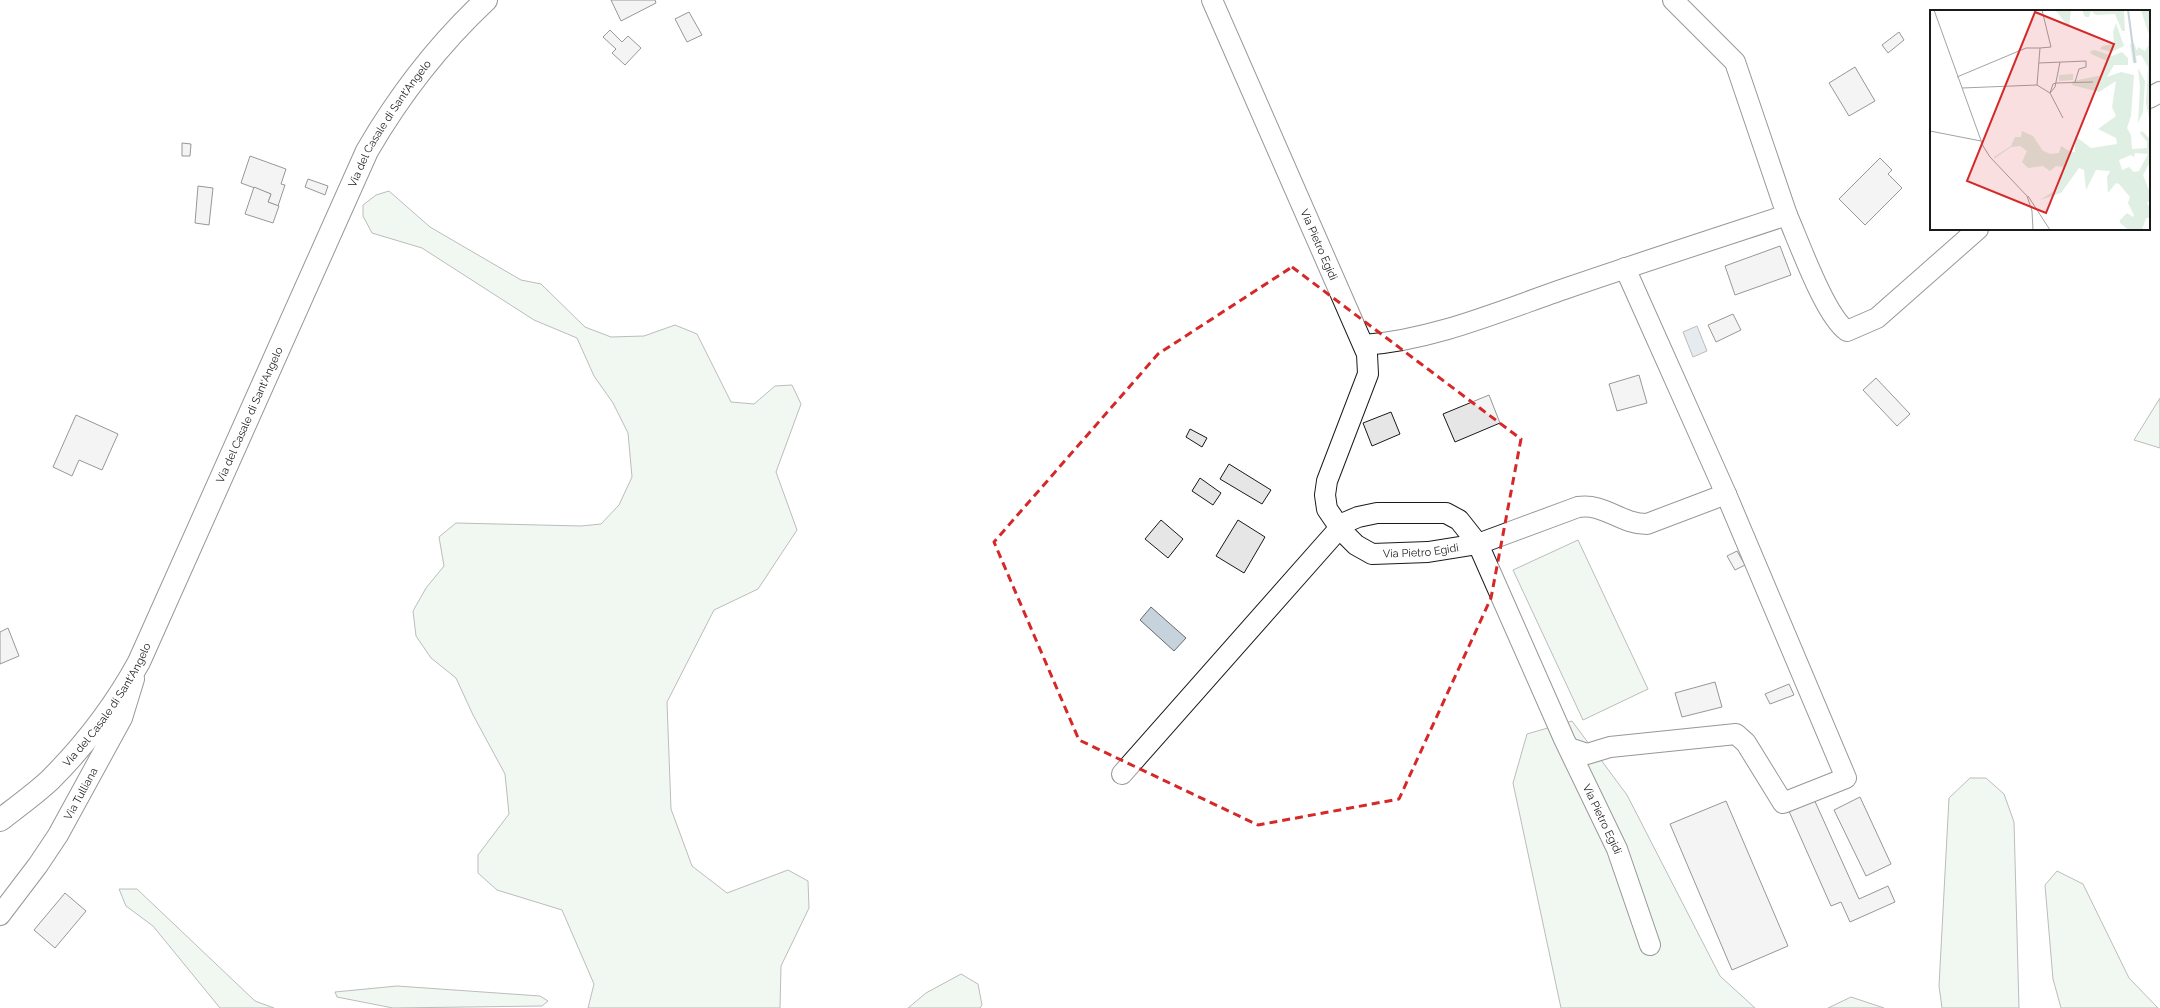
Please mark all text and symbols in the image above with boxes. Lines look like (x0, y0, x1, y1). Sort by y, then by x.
inset map (1930, 10, 2150, 230)
street label: Via del Casale di Sant'Angelo (346, 57, 434, 189)
street label: Via Pietro Egidi (1297, 207, 1340, 282)
street label: Via del Casale di Sant'Angelo (214, 345, 286, 485)
street label: Via Pietro Egidi (1383, 541, 1460, 561)
street label: Via del Casale di Sant'Angelo (60, 640, 154, 769)
street label: Via Tulliana (62, 766, 101, 822)
street label: Via Pietro Egidi (1580, 782, 1624, 856)

